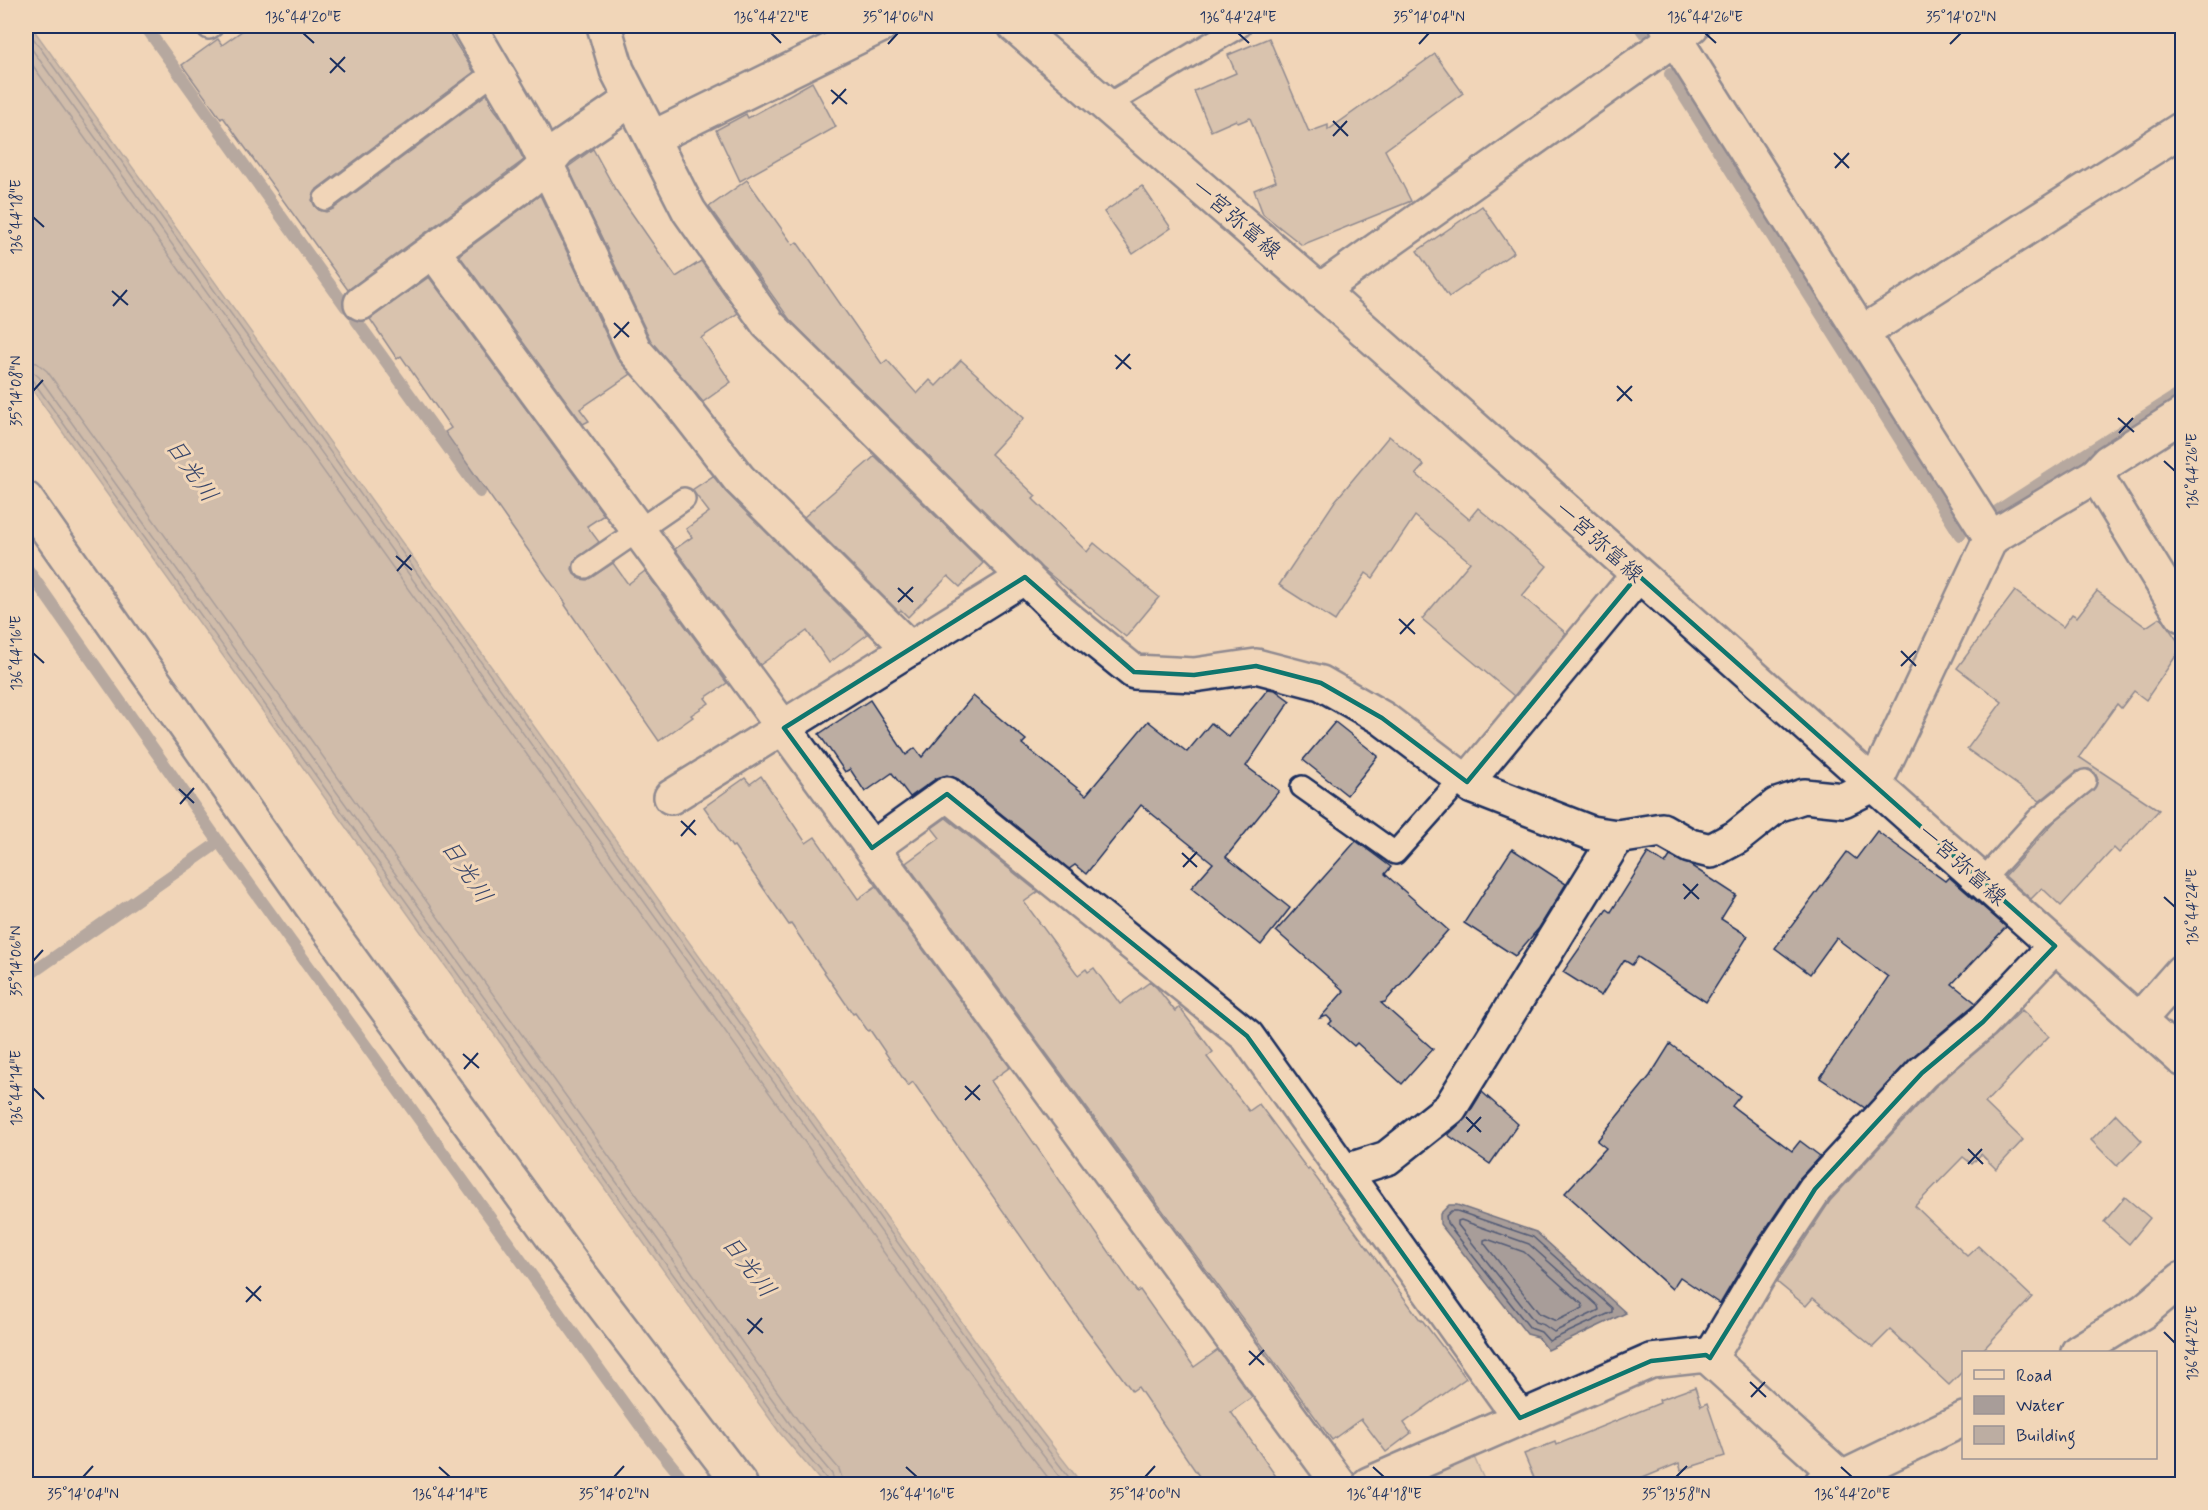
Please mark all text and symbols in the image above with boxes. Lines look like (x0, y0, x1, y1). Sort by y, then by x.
text: 136°44'20"E (265, 8, 341, 28)
text: 136°44'22"E (733, 8, 809, 28)
text: 35°14'06"N (863, 8, 933, 28)
text: 136°44'24"E (1200, 8, 1277, 28)
text: 35°14'04"N (1393, 8, 1465, 28)
text: 136°44'26"E (1667, 8, 1743, 28)
text: 35°14'02"N (1926, 8, 1996, 28)
street label: 一宮弥富線 (1185, 173, 1286, 266)
text: 136°44'18"E (7, 179, 27, 255)
text: 35°14'08"N (7, 356, 27, 426)
water label: 日光川 (157, 432, 224, 509)
text: 136°44'26"E (2183, 433, 2203, 509)
street label: 一宮弥富線 (1548, 495, 1649, 590)
text: 136°44'16"E (7, 615, 27, 691)
street label: 一宮弥富線 (1911, 818, 2012, 913)
water label: 日光川 (433, 833, 499, 910)
text: 136°44'24"E (2183, 868, 2203, 945)
text: 35°14'06"N (7, 926, 27, 996)
text: 136°44'14"E (7, 1050, 27, 1126)
water label: 日光川 (713, 1229, 782, 1305)
text: 136°44'22"E (2183, 1305, 2203, 1381)
legend (1962, 1351, 2157, 1459)
text: Road (2016, 1364, 2052, 1388)
text: Water (2016, 1394, 2065, 1418)
text: Building (2016, 1424, 2076, 1450)
text: 35°14'04"N (47, 1485, 119, 1505)
text: 136°44'14"E (412, 1485, 488, 1505)
text: 35°14'02"N (579, 1485, 649, 1505)
text: 136°44'16"E (879, 1485, 955, 1505)
text: 35°14'00"N (1109, 1485, 1181, 1505)
text: 136°44'18"E (1346, 1485, 1422, 1505)
text: 35°13'58"N (1642, 1485, 1710, 1505)
text: 136°44'20"E (1814, 1485, 1890, 1505)

